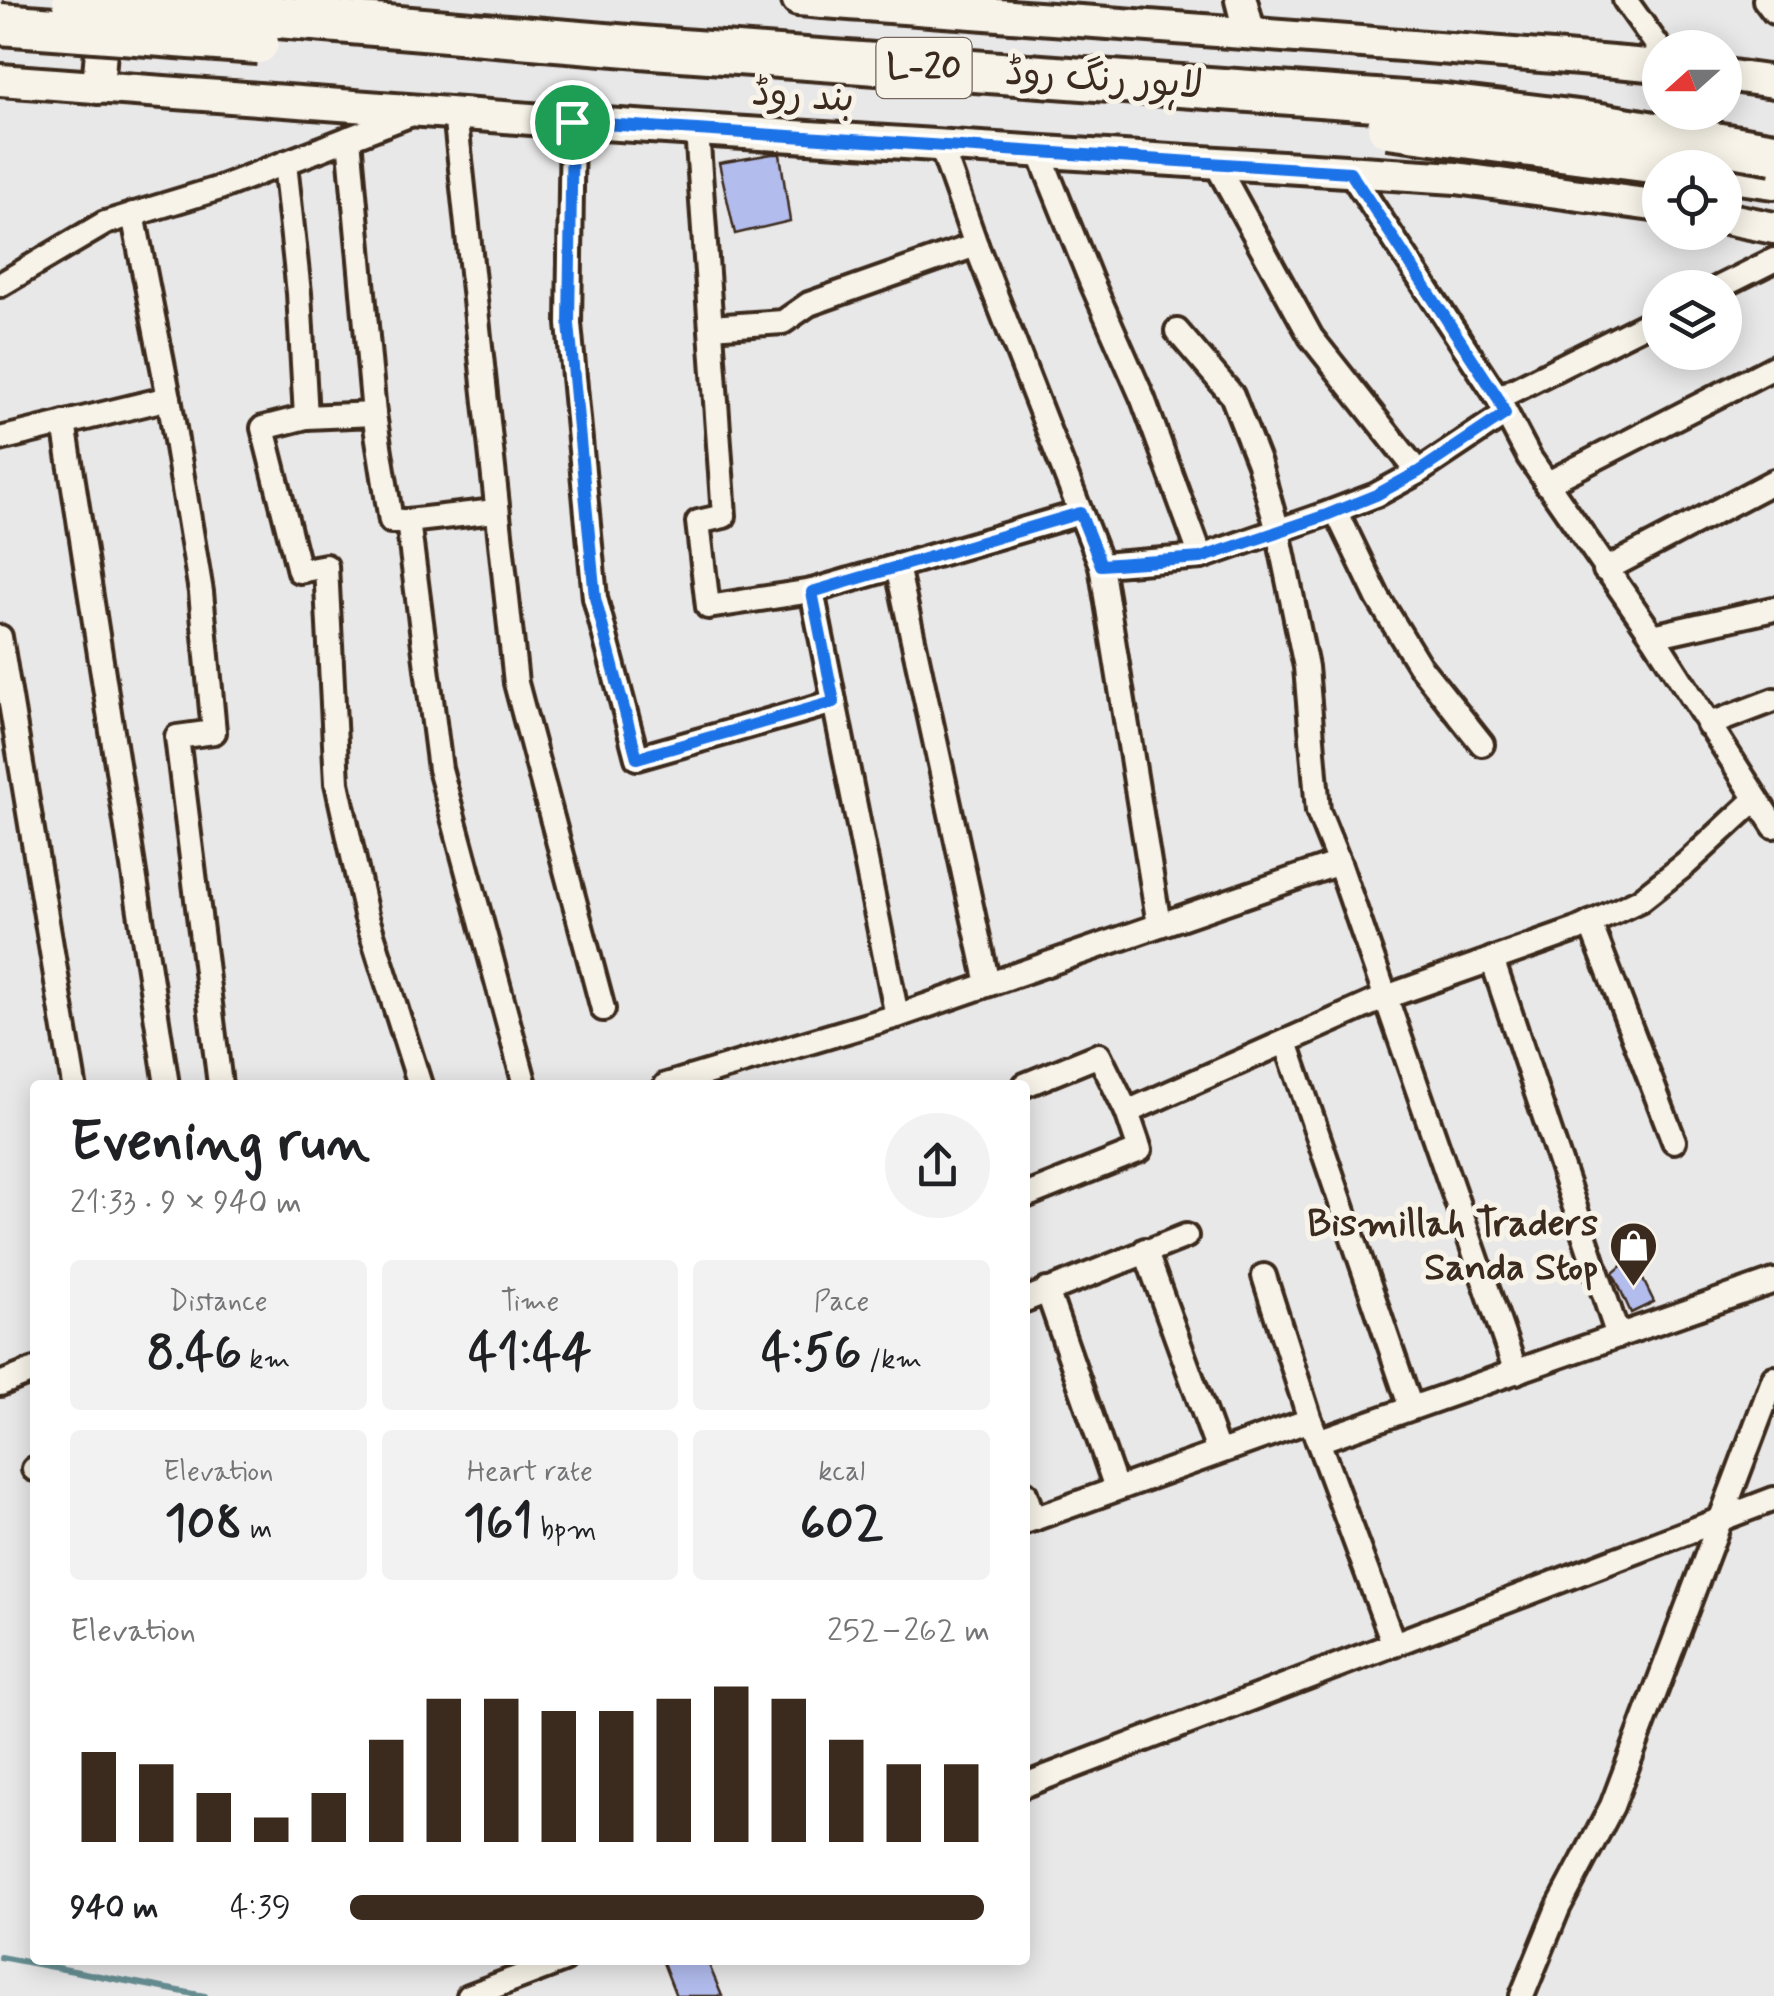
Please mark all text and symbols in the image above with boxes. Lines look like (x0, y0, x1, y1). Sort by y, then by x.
north arrow (1642, 30, 1742, 130)
map controls (1642, 30, 1742, 370)
road number: L-20 (876, 38, 972, 98)
street label: لاہور رنگ روڈ (1003, 49, 1205, 112)
street label: بند روڈ (750, 69, 856, 125)
pin (530, 80, 615, 165)
icon: arrive (545, 95, 600, 150)
button: locate (1642, 150, 1742, 250)
button: layers (1642, 270, 1742, 370)
text: Evening run (70, 1108, 370, 1180)
button: share (885, 1113, 990, 1218)
text: 21:33 · 9 × 940 m (70, 1182, 302, 1224)
place label: Bismillah Traders Sanda Stop (1307, 1200, 1598, 1293)
shop icon: Bismillah Traders Sanda Stop (1607, 1220, 1659, 1288)
text: Distance (169, 1284, 268, 1321)
text: Time (501, 1284, 559, 1321)
text: Pace (814, 1284, 870, 1321)
text: 8.46 (146, 1321, 242, 1387)
text: 41:44 (468, 1321, 592, 1387)
text: 4:56 (761, 1321, 861, 1387)
text: km (242, 1342, 290, 1379)
text: /km (861, 1342, 922, 1379)
text: Elevation (163, 1454, 273, 1491)
text: Heart rate (467, 1454, 593, 1491)
text: kcal (818, 1454, 865, 1491)
text: 108 (164, 1491, 242, 1557)
text: 161 (463, 1491, 533, 1557)
text: 602 (800, 1491, 884, 1557)
text: m (242, 1512, 272, 1549)
text: bpm (533, 1512, 597, 1549)
text: Elevation (70, 1610, 196, 1652)
text: 252–262 m (827, 1610, 990, 1652)
text: 940 m (70, 1887, 158, 1929)
text: 4:39 (230, 1887, 291, 1929)

